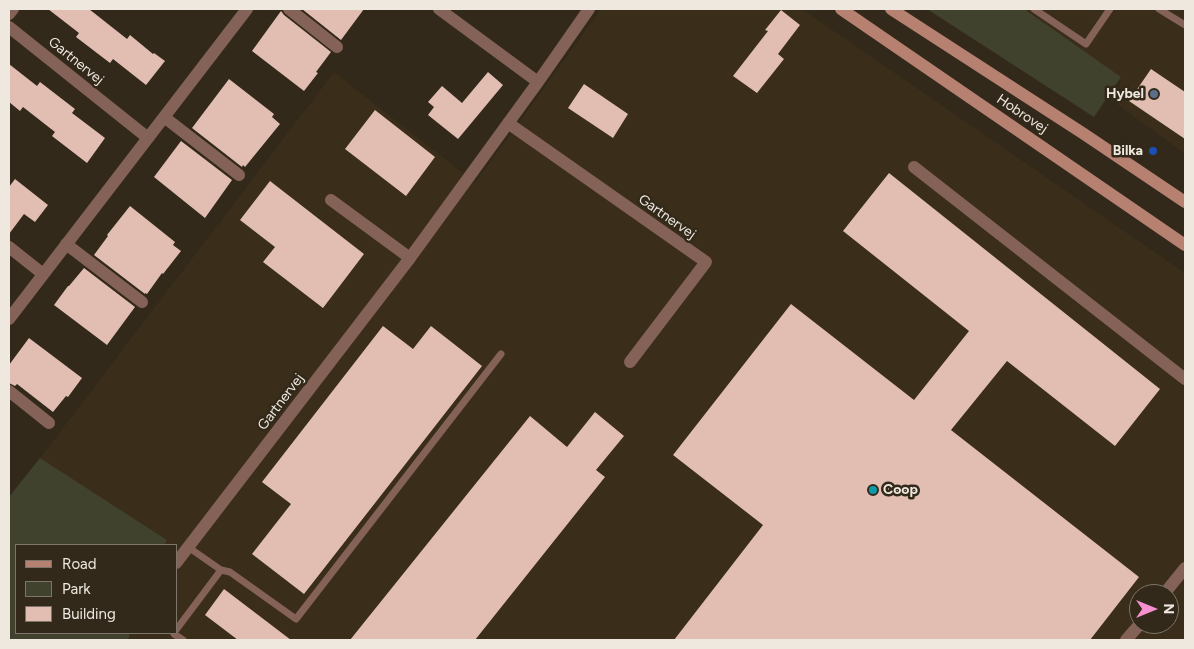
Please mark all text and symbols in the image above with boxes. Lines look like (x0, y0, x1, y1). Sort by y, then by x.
street label: Gartnervej (45, 34, 107, 88)
place label: Hybel (1106, 86, 1144, 102)
marker: Hybel (1148, 88, 1160, 100)
street label: Hobrovej (993, 91, 1051, 137)
place label: Bilka (1113, 143, 1143, 159)
marker: Bilka (1147, 145, 1159, 157)
street label: Gartnervej (635, 191, 699, 243)
street label: Gartnervej (254, 370, 308, 434)
place label: Coop (883, 482, 918, 498)
marker: Coop (867, 484, 879, 496)
legend (15, 544, 178, 634)
text: Road (62, 555, 97, 573)
text: Park (62, 580, 91, 598)
north arrow (1129, 584, 1179, 634)
text: N (1160, 604, 1177, 614)
text: Building (62, 605, 116, 623)

